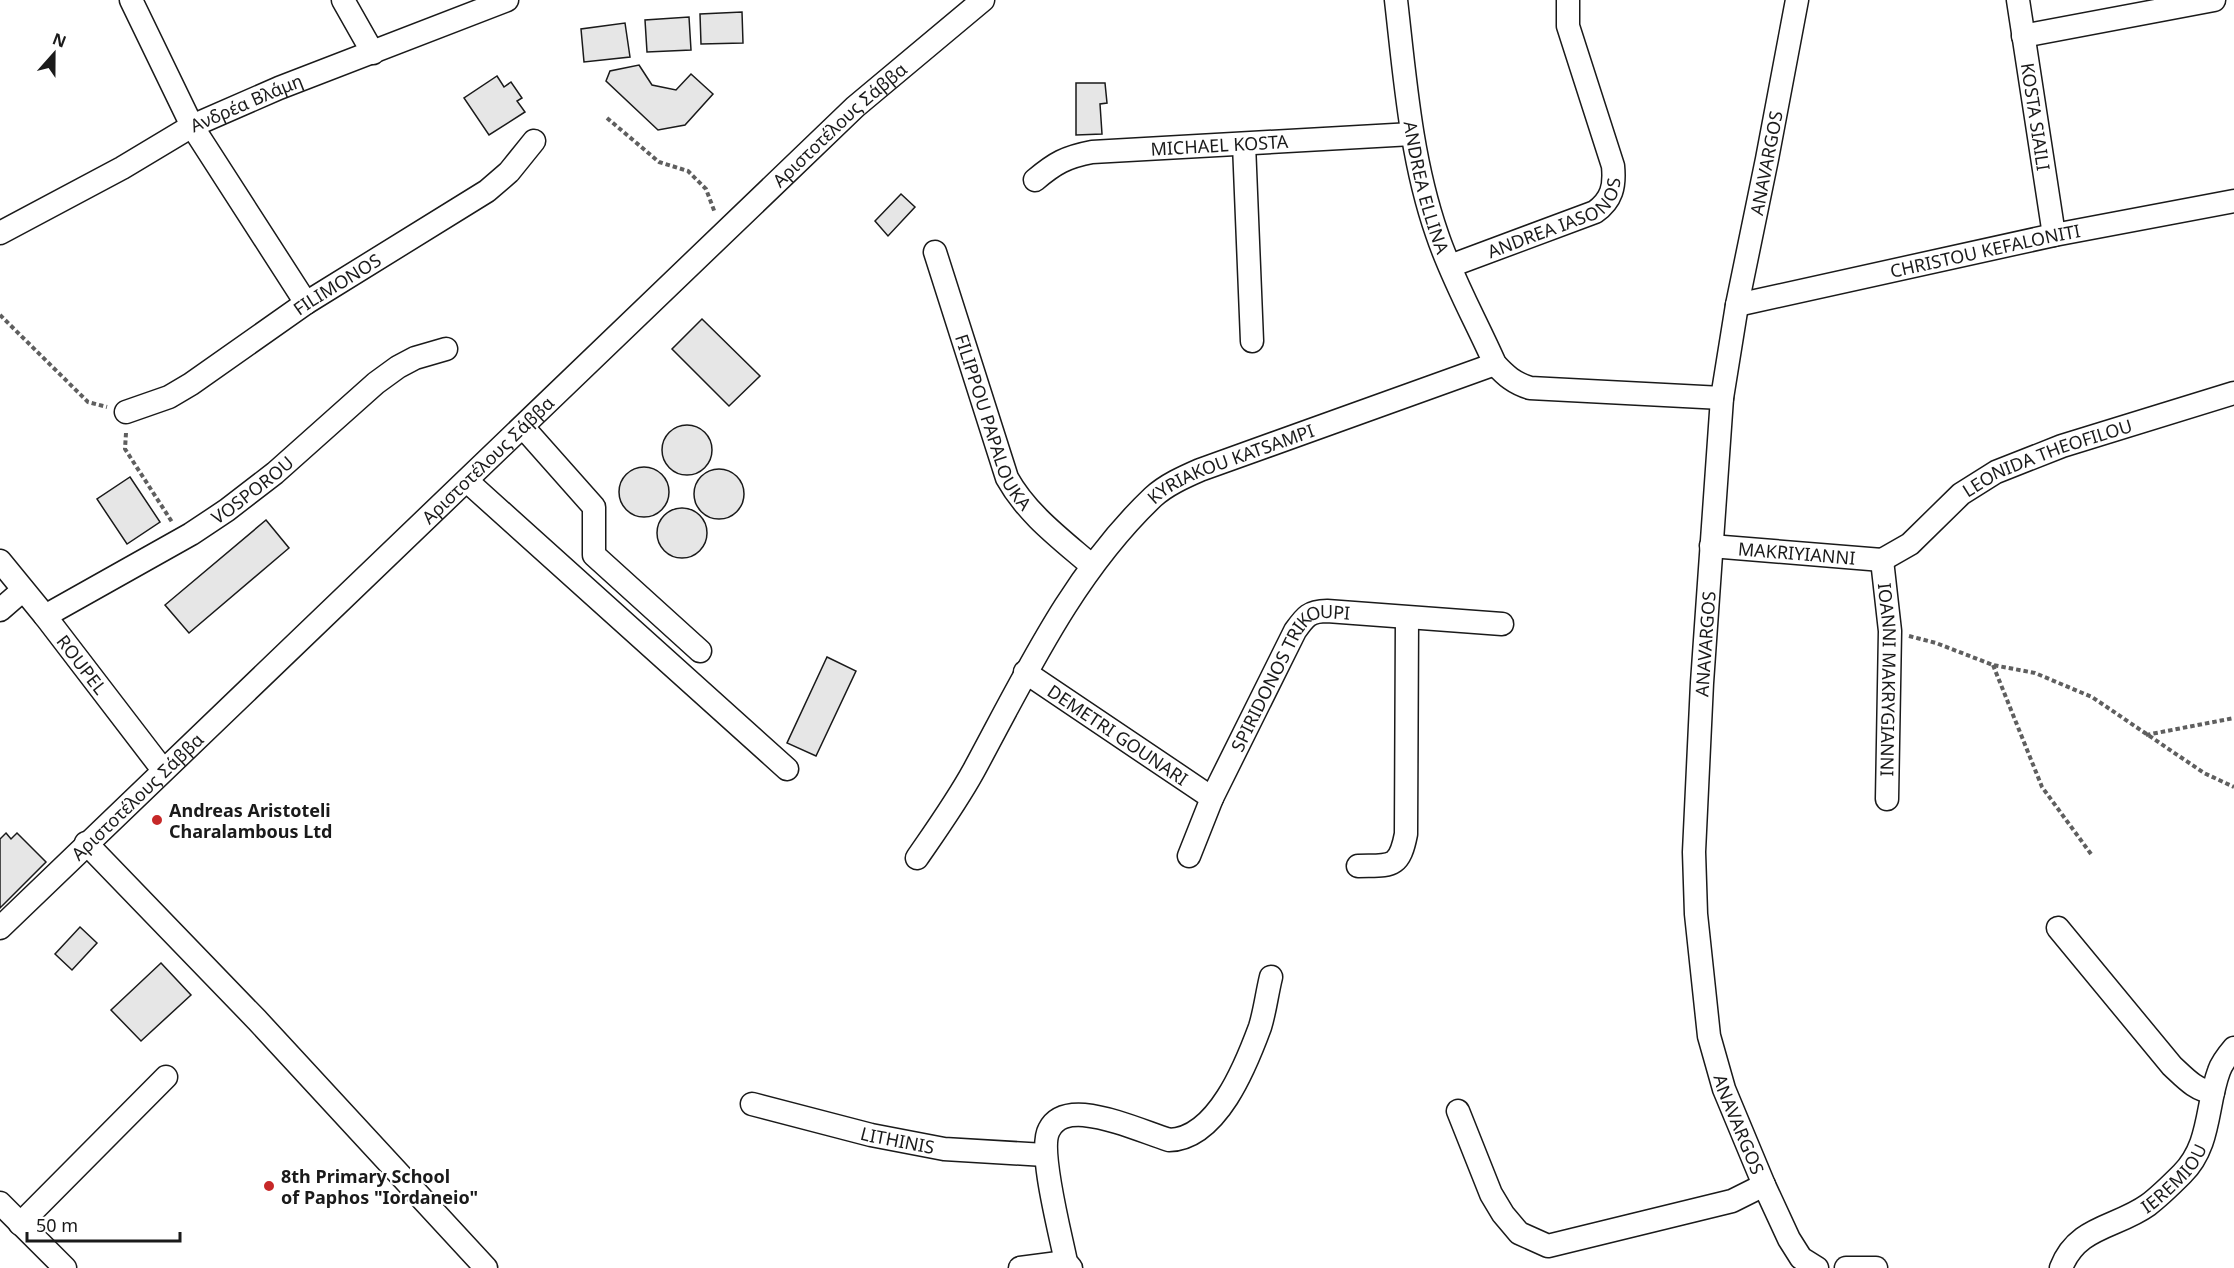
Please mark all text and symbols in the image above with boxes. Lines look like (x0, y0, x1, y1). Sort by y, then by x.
north arrow (24, 24, 84, 84)
text: N (49, 27, 69, 53)
street label: Αριστοτέλους Σάββα (767, 57, 912, 192)
street label: KOSTA SIAILI (2016, 61, 2056, 172)
street label: Ανδρέα Βλάμη (186, 68, 306, 137)
street label: ANAVARGOS (1744, 109, 1788, 217)
street label: ANDREA ELLINA (1399, 119, 1455, 257)
street label: MICHAEL KOSTA (1150, 129, 1289, 161)
street label: ANDREA IASONOS (1484, 176, 1626, 263)
street label: CHRISTOU KEFALONITI (1888, 218, 2082, 283)
street label: FILIMONOS (288, 248, 385, 320)
street label: FILIPPOU PAPALOUKA (950, 331, 1037, 515)
street label: Αριστοτέλους Σάββα (416, 391, 559, 529)
street label: LEONIDA THEOFILOU (1958, 413, 2135, 502)
street label: KYRIAKOU KATSAMPI (1142, 418, 1317, 509)
street label: VOSPOROU (206, 450, 298, 529)
street label: MAKRIYIANNI (1737, 536, 1856, 570)
street label: IOANNI MAKRYGIANNI (1873, 582, 1902, 777)
street label: ANAVARGOS (1689, 590, 1721, 698)
street label: SPIRIDONOS TRIKOUPI (1225, 599, 1351, 755)
street label: ROUPEL (52, 630, 113, 699)
street label: DEMETRI GOUNARI (1043, 679, 1193, 790)
street label: Αριστοτέλους Σάββα (66, 727, 208, 865)
place label: Andreas Aristoteli Charalambous Ltd (169, 798, 333, 843)
marker: Andreas Aristoteli Charalambous Ltd (150, 813, 164, 827)
street label: ANAVARGOS (1708, 1072, 1770, 1178)
street label: LITHINIS (858, 1121, 937, 1159)
street label: IEREMIOU (2136, 1140, 2212, 1218)
place label: 8th Primary School of Paphos "Iordaneio" (281, 1164, 478, 1209)
marker: 8th Primary School of Paphos "Iordaneio" (262, 1179, 276, 1193)
scale bar (27, 1205, 180, 1243)
text: 50 m (36, 1213, 78, 1237)

